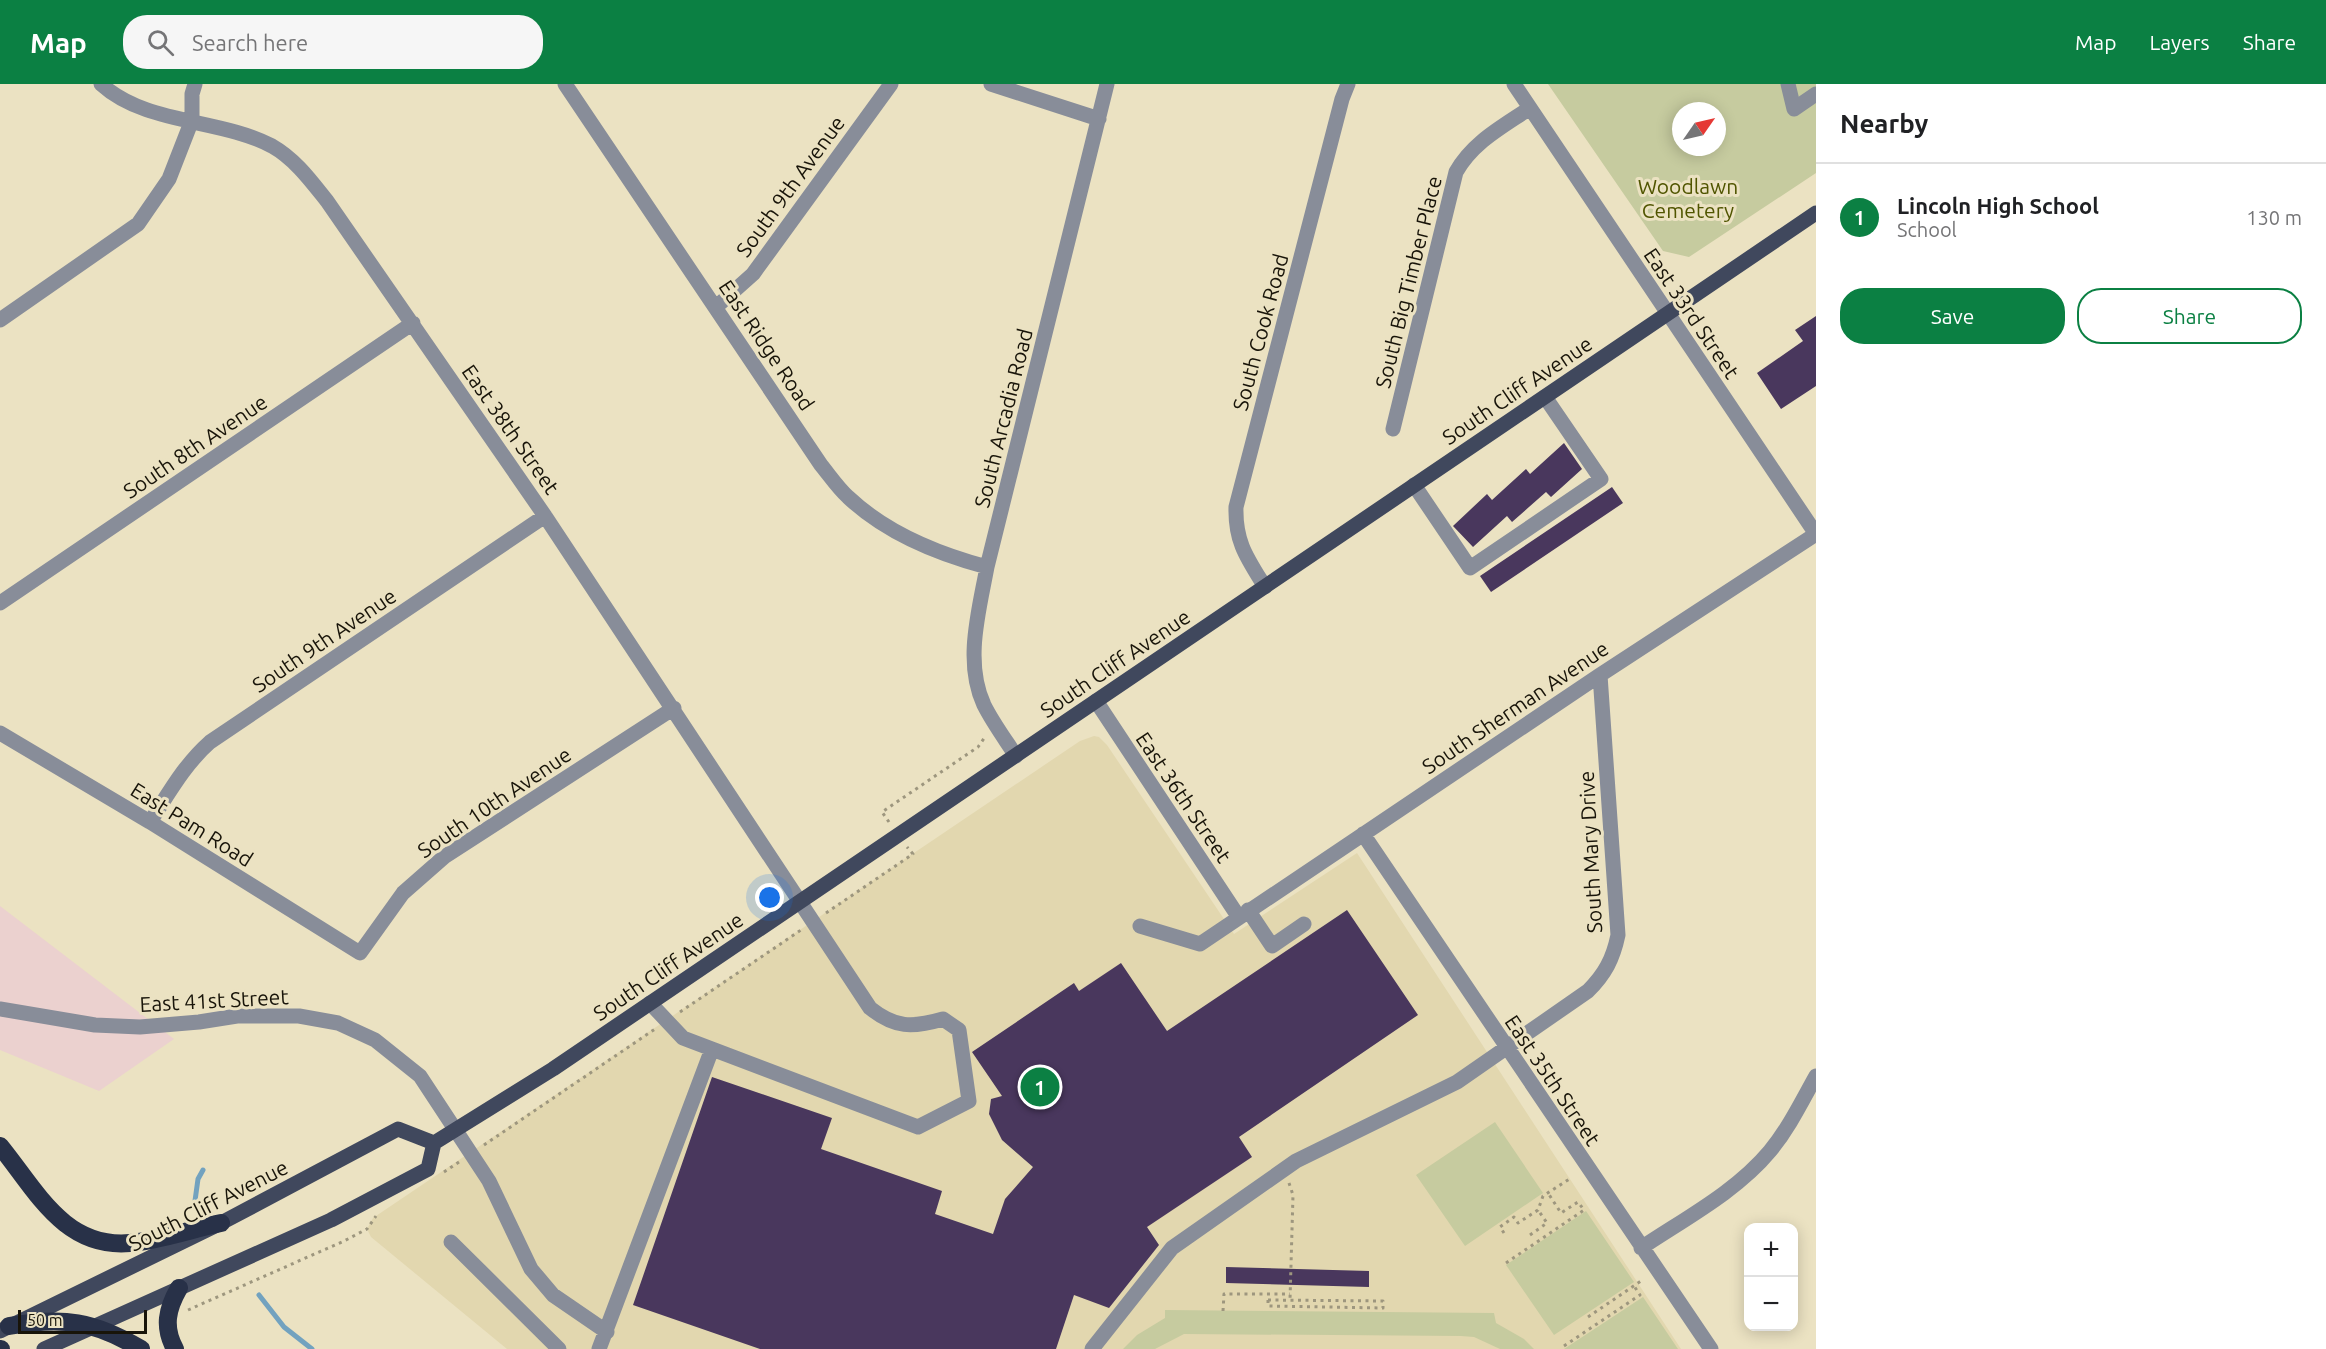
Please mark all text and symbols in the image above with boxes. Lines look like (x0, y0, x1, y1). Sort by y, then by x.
search box (123, 15, 543, 69)
icon: search (144, 26, 177, 59)
text: Map (30, 27, 87, 58)
text: Search here (192, 30, 308, 55)
text: Map (2075, 30, 2116, 54)
text: Layers (2149, 30, 2210, 54)
text: Share (2243, 30, 2296, 54)
north arrow (1672, 102, 1726, 156)
text: Nearby (1840, 109, 1928, 138)
street label: South 9th Avenue (731, 111, 849, 261)
street label: South Big Timber Place (1370, 173, 1446, 391)
park label: Woodlawn Cemetery (1638, 174, 1738, 222)
text: Lincoln High School (1897, 193, 2099, 218)
text: 1 (1854, 206, 1865, 229)
text: 130 m (2246, 206, 2302, 229)
text: School (1897, 218, 1957, 241)
street label: East 33rd Street (1640, 243, 1744, 383)
street label: South Cook Road (1227, 251, 1293, 413)
street label: East Ridge Road (715, 275, 819, 415)
button: Save (1840, 288, 2065, 344)
button: Share (2077, 288, 2302, 344)
street label: South Arcadia Road (969, 326, 1037, 510)
street label: South Cliff Avenue (1438, 331, 1596, 449)
street label: East 38th Street (458, 360, 564, 498)
street label: South 8th Avenue (119, 389, 271, 503)
street label: South 9th Avenue (248, 583, 400, 697)
street label: South Cliff Avenue (1036, 604, 1194, 722)
street label: South Sherman Avenue (1417, 636, 1613, 778)
street label: East 36th Street (1132, 727, 1236, 867)
street label: South 10th Avenue (413, 742, 575, 862)
street label: South Mary Drive (1574, 770, 1606, 934)
street label: East Pam Road (127, 777, 257, 871)
your location (755, 883, 784, 912)
street label: South Cliff Avenue (589, 907, 747, 1025)
street label: East 41st Street (139, 984, 289, 1016)
street label: East 35th Street (1501, 1010, 1605, 1150)
pin: 1 (1020, 1064, 1060, 1110)
street label: South Cliff Avenue (124, 1154, 292, 1256)
map controls (1744, 1223, 1798, 1331)
button: + (1744, 1223, 1798, 1277)
button: − (1744, 1277, 1798, 1331)
scale bar (18, 1307, 147, 1334)
text: 50 m (27, 1311, 63, 1329)

